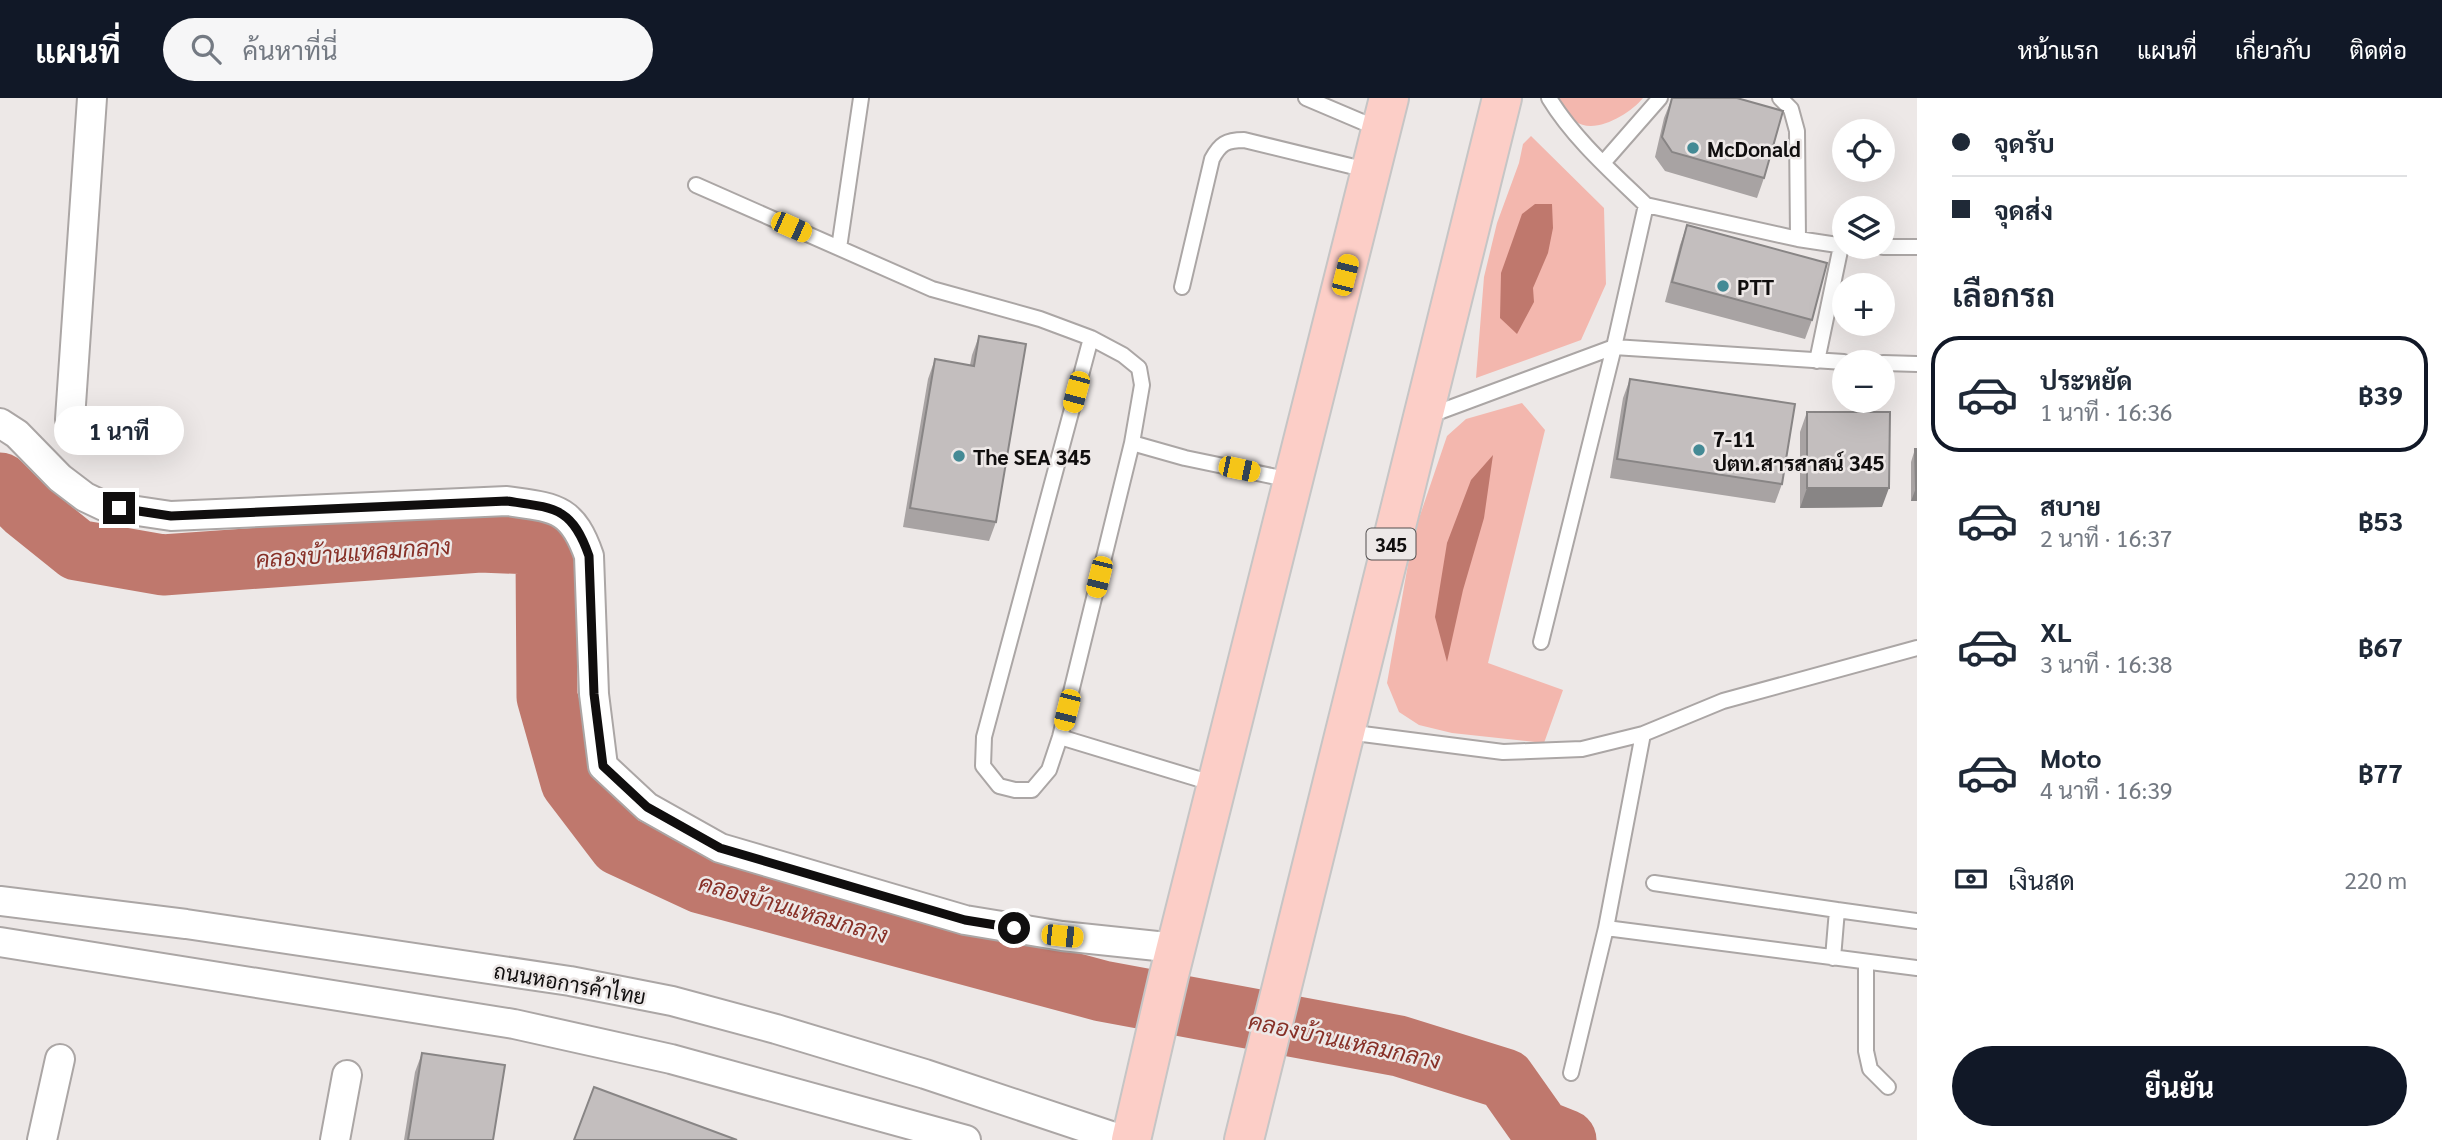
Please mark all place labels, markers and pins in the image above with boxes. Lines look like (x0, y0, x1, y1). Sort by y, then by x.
place label: McDonald (1707, 135, 1801, 162)
marker: McDonald (1685, 140, 1701, 156)
place label: PTT (1737, 273, 1775, 300)
marker: PTT (1715, 278, 1731, 294)
place label: 7-11 ปตท.สารสาสน์ 345 (1713, 425, 1885, 476)
marker: 7-11 ปตท.สารสาสน์ 345 (1691, 442, 1707, 458)
place label: The SEA 345 (973, 443, 1091, 470)
marker: The SEA 345 (951, 448, 967, 464)

